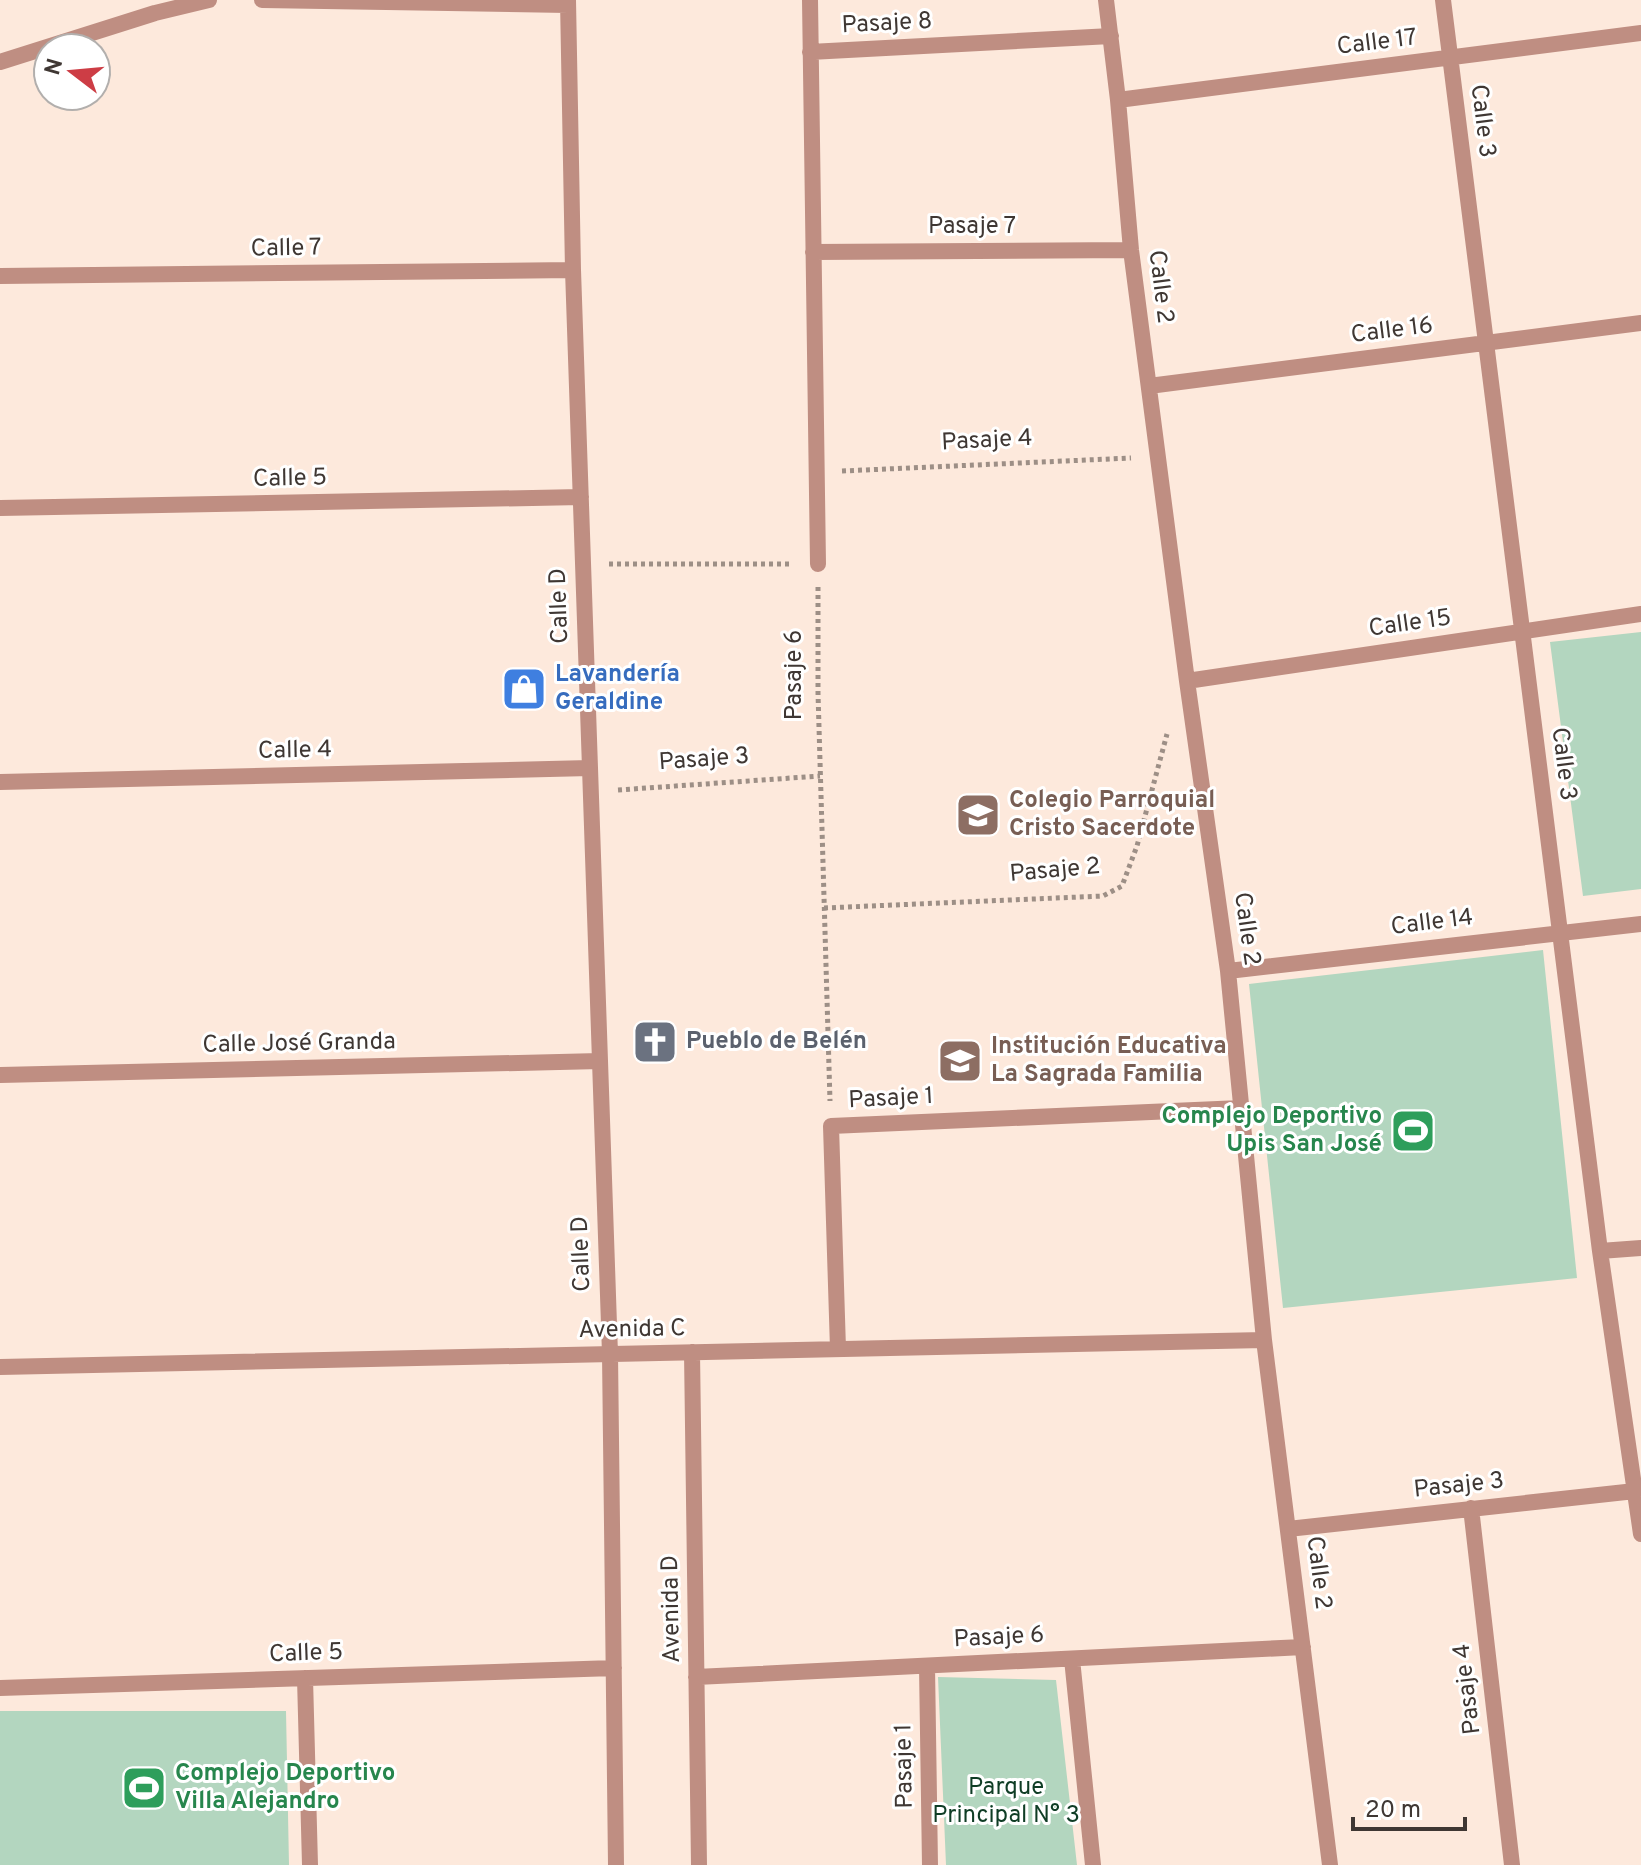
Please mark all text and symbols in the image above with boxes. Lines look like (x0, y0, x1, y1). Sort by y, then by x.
street label: Pasaje 8 (841, 7, 933, 41)
street label: Calle 17 (1335, 23, 1419, 63)
north arrow (32, 32, 112, 112)
text: N (40, 56, 70, 78)
street label: Calle 3 (1463, 83, 1501, 159)
street label: Pasaje 7 (928, 212, 1016, 242)
street label: Calle 7 (250, 233, 322, 265)
street label: Calle 2 (1141, 248, 1179, 326)
street label: Calle 16 (1349, 311, 1435, 351)
street label: Pasaje 4 (941, 424, 1033, 458)
street label: Calle 5 (253, 463, 327, 495)
street label: Calle D (544, 568, 576, 644)
street label: Calle 15 (1367, 603, 1453, 645)
street label: Pasaje 6 (780, 630, 810, 720)
place label: Lavandería Geraldine (555, 660, 680, 718)
shop icon: Lavandería Geraldine (500, 665, 548, 713)
street label: Calle 3 (1544, 726, 1582, 802)
street label: Calle 4 (258, 735, 332, 767)
street label: Pasaje 3 (658, 742, 750, 778)
place label: Colegio Parroquial Cristo Sacerdote (1009, 786, 1215, 844)
school or university icon: Colegio Parroquial Cristo Sacerdote (954, 791, 1002, 839)
street label: Pasaje 2 (1008, 852, 1102, 890)
street label: Calle 2 (1226, 890, 1266, 968)
street label: Calle 14 (1389, 903, 1475, 943)
church icon: Pueblo de Belén (631, 1018, 679, 1066)
street label: Calle José Granda (202, 1027, 396, 1061)
place label: Pueblo de Belén (686, 1027, 867, 1057)
place label: Institución Educativa La Sagrada Familia (991, 1032, 1227, 1090)
school or university icon: Institución Educativa La Sagrada Familia (936, 1037, 984, 1085)
street label: Pasaje 1 (848, 1082, 934, 1116)
place label: Complejo Deportivo Upis San José (1162, 1102, 1382, 1160)
sports icon: Complejo Deportivo Upis San José (1389, 1107, 1437, 1155)
street label: Calle D (566, 1216, 598, 1292)
street label: Avenida C (578, 1314, 686, 1346)
street label: Pasaje 3 (1412, 1466, 1506, 1506)
street label: Calle 2 (1299, 1534, 1337, 1612)
street label: Avenida D (656, 1555, 688, 1663)
street label: Pasaje 6 (953, 1621, 1045, 1655)
street label: Calle 5 (268, 1638, 344, 1670)
street label: Pasaje 4 (1448, 1642, 1488, 1736)
street label: Pasaje 1 (889, 1723, 921, 1809)
place label: Complejo Deportivo Villa Alejandro (175, 1759, 395, 1817)
sports icon: Complejo Deportivo Villa Alejandro (120, 1764, 168, 1812)
park label: Parque Principal N° 3 (932, 1773, 1080, 1831)
scale bar (1353, 1781, 1465, 1831)
text: 20 m (1365, 1796, 1421, 1826)

